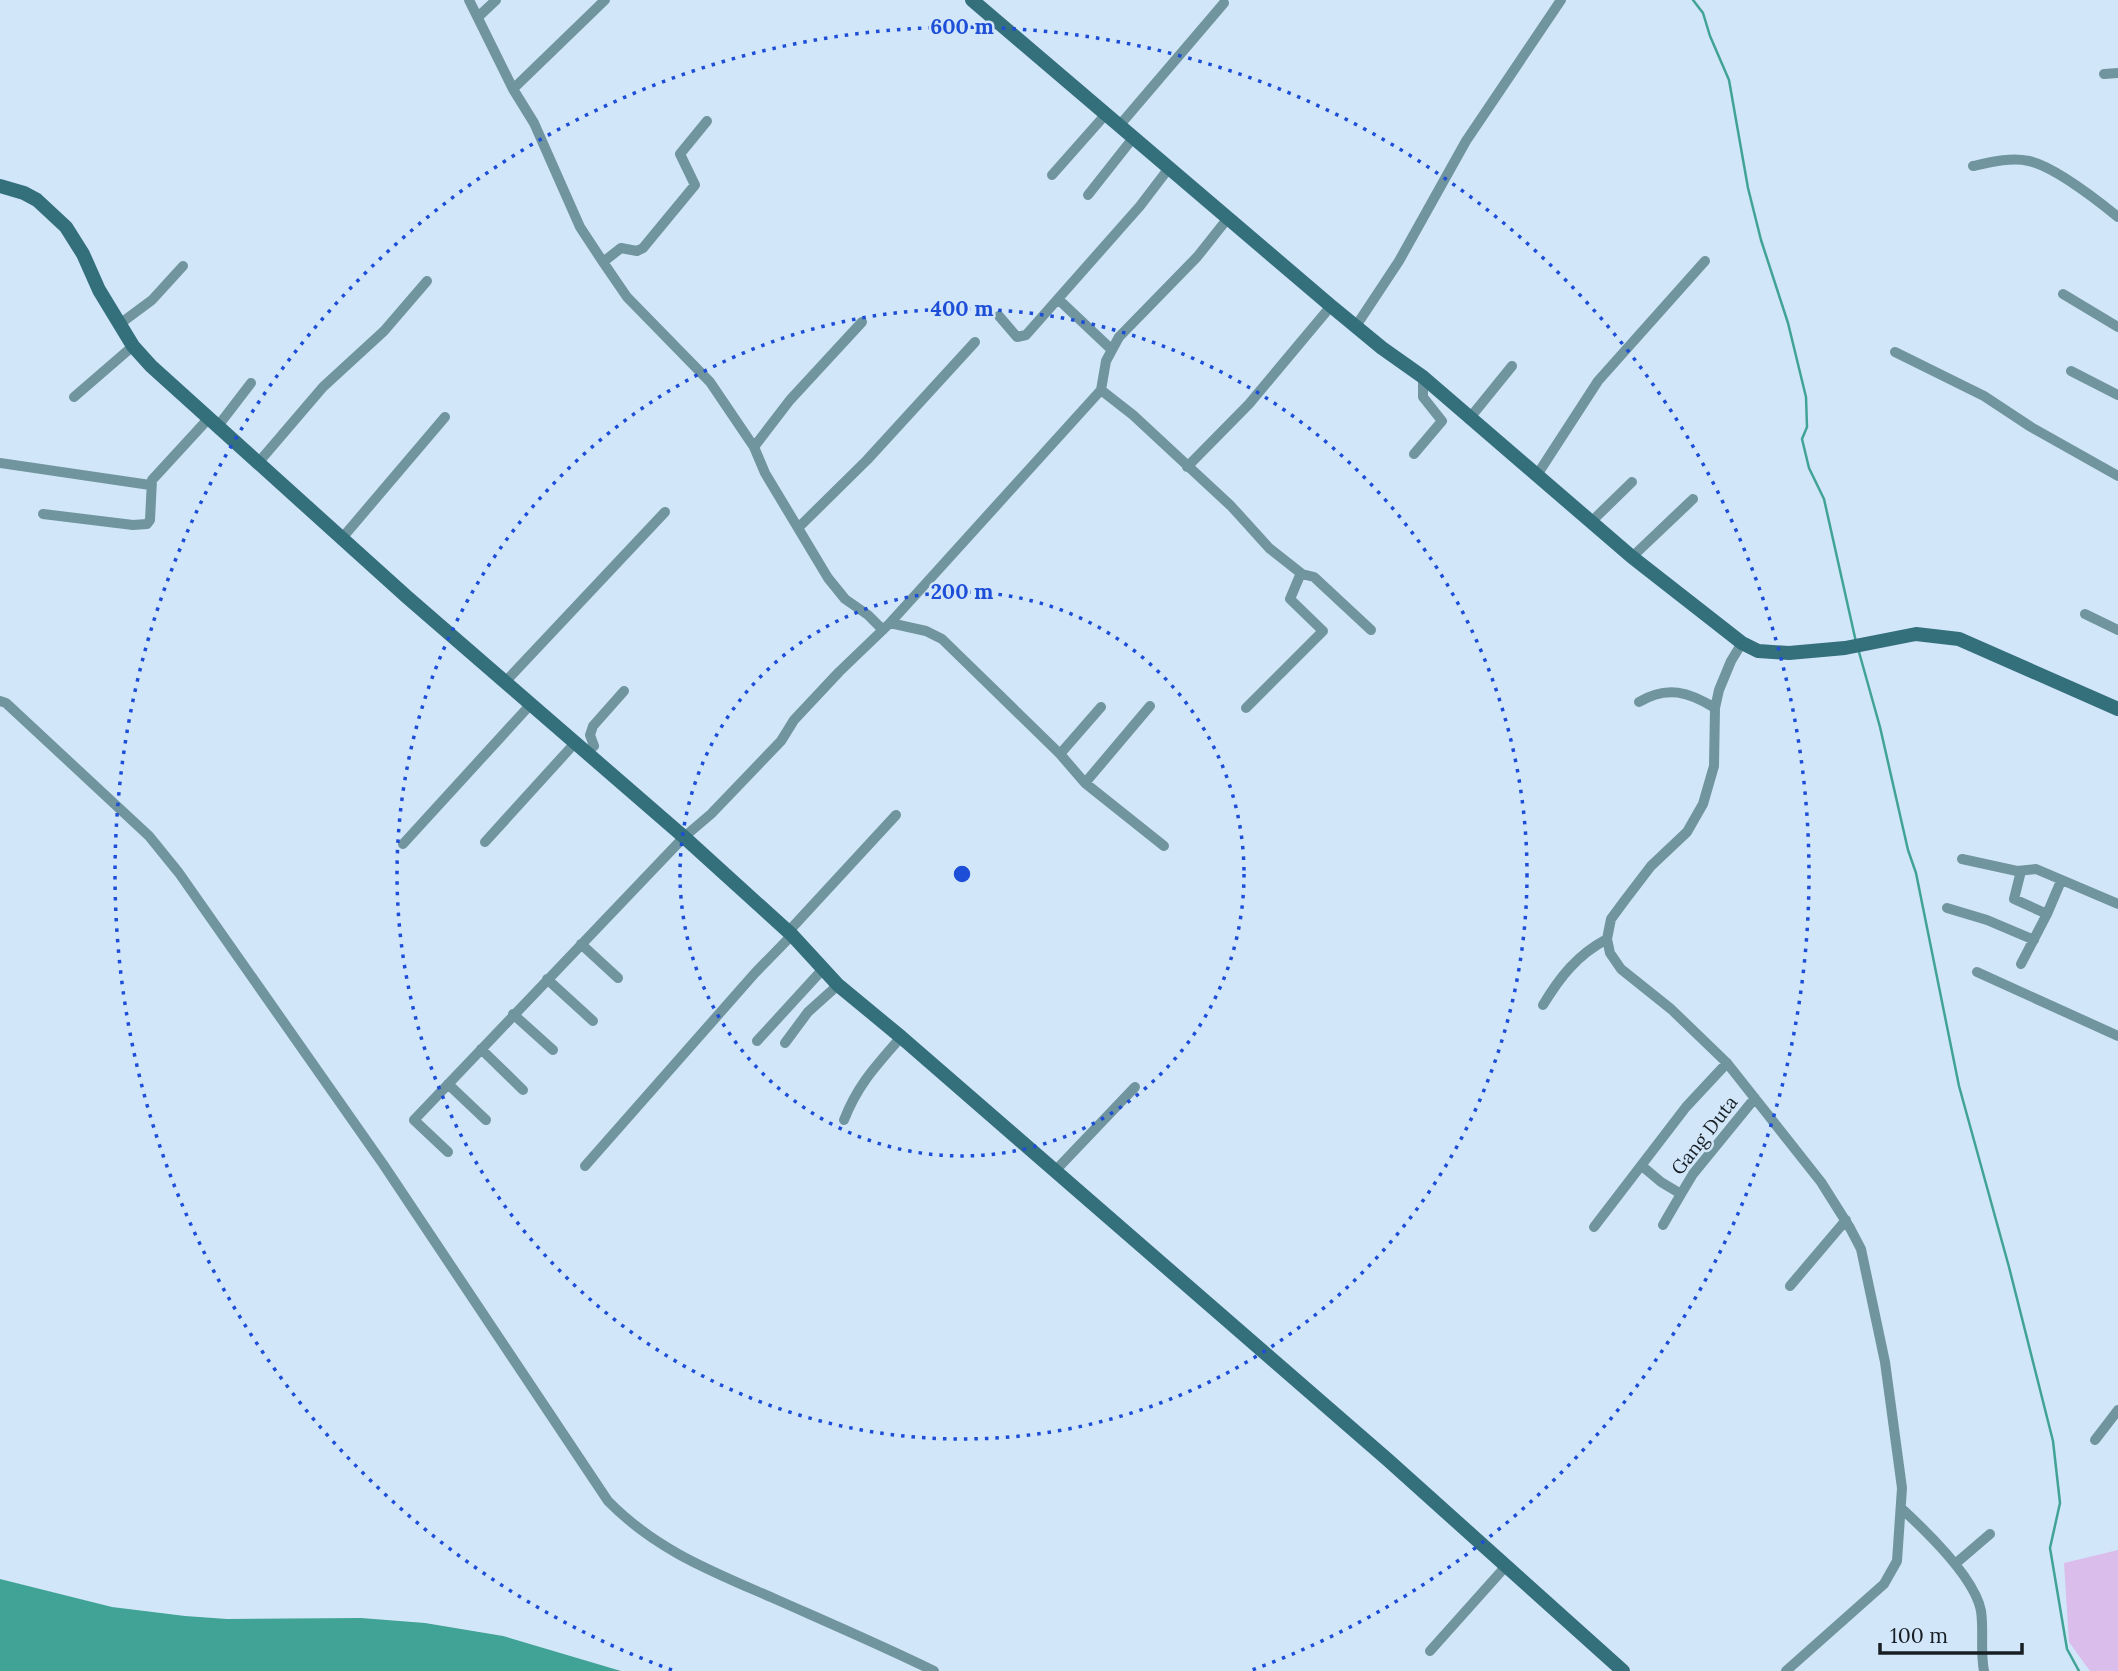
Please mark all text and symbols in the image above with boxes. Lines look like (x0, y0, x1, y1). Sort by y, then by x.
text: 600 m (930, 13, 994, 40)
text: 400 m (930, 295, 994, 322)
text: 200 m (931, 578, 993, 605)
centre of rings (950, 862, 974, 886)
street label: Gang Duta (1666, 1090, 1742, 1179)
scale bar (1880, 1612, 2022, 1656)
text: 100 m (1890, 1622, 1948, 1649)

